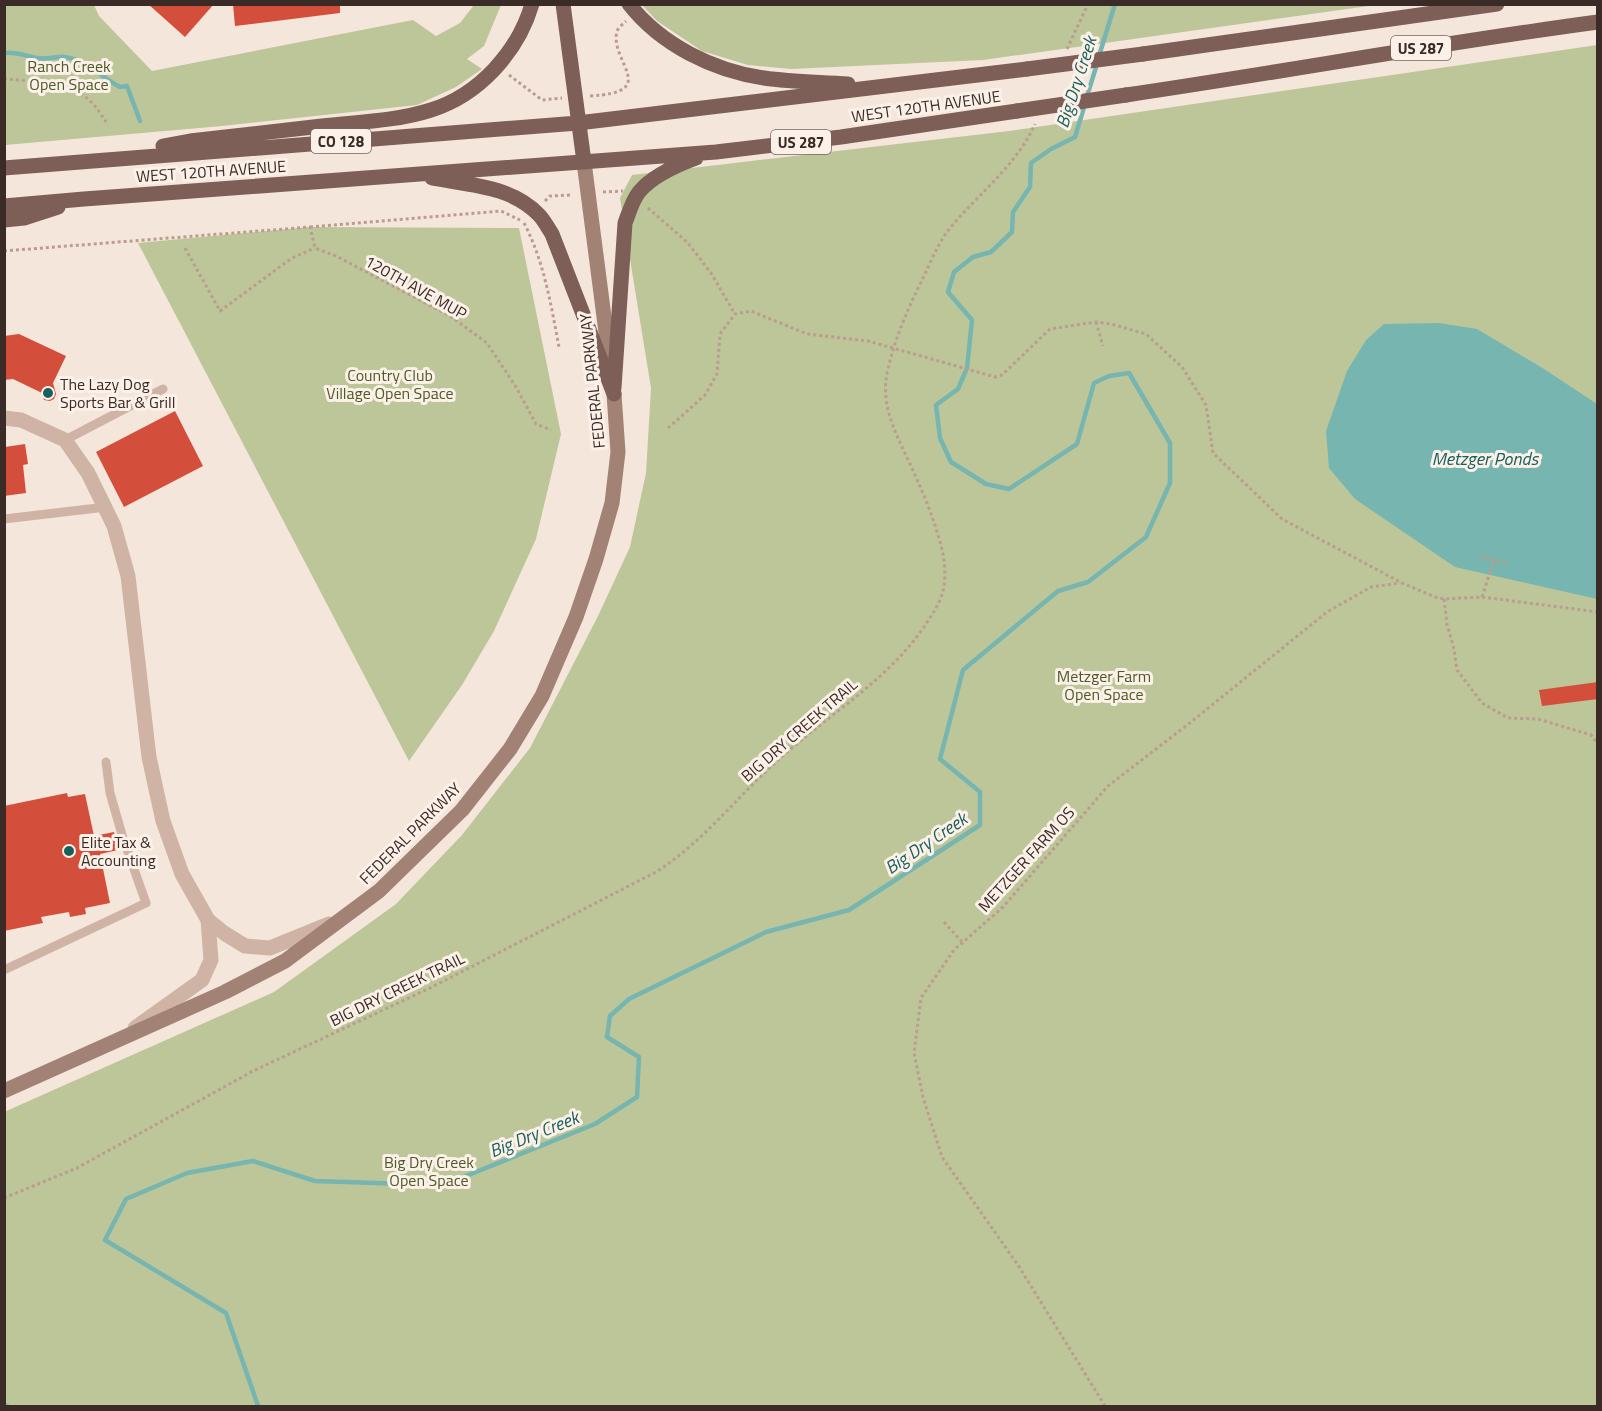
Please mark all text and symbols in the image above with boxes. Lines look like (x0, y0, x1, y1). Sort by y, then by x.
water label: Big Dry Creek (1049, 31, 1104, 131)
road number: US 287 (1391, 36, 1451, 60)
park label: Ranch Creek Open Space (27, 54, 111, 96)
street label: WEST 120TH AVENUE (850, 84, 1002, 128)
road number: CO 128 (311, 129, 371, 153)
road number: US 287 (771, 130, 831, 154)
street label: WEST 120TH AVENUE (135, 154, 287, 188)
street label: 120TH AVE MUP (360, 249, 472, 325)
street label: FEDERAL PARKWAY (573, 312, 611, 450)
park label: Country Club Village Open Space (326, 363, 454, 405)
place label: The Lazy Dog Sports Bar & Grill (60, 372, 175, 414)
marker: The Lazy Dog Sports Bar & Grill (41, 386, 55, 400)
water label: Metzger Ponds (1432, 445, 1539, 472)
park label: Metzger Farm Open Space (1057, 664, 1151, 706)
street label: BIG DRY CREEK TRAIL (736, 672, 863, 787)
street label: FEDERAL PARKWAY (354, 776, 467, 889)
street label: METZGER FARM OS (972, 801, 1080, 917)
water label: Big Dry Creek (879, 804, 974, 881)
place label: Elite Tax & Accounting (81, 830, 156, 872)
marker: Elite Tax & Accounting (62, 844, 76, 858)
street label: BIG DRY CREEK TRAIL (326, 946, 469, 1032)
water label: Big Dry Creek (485, 1103, 585, 1164)
park label: Big Dry Creek Open Space (384, 1150, 474, 1192)

